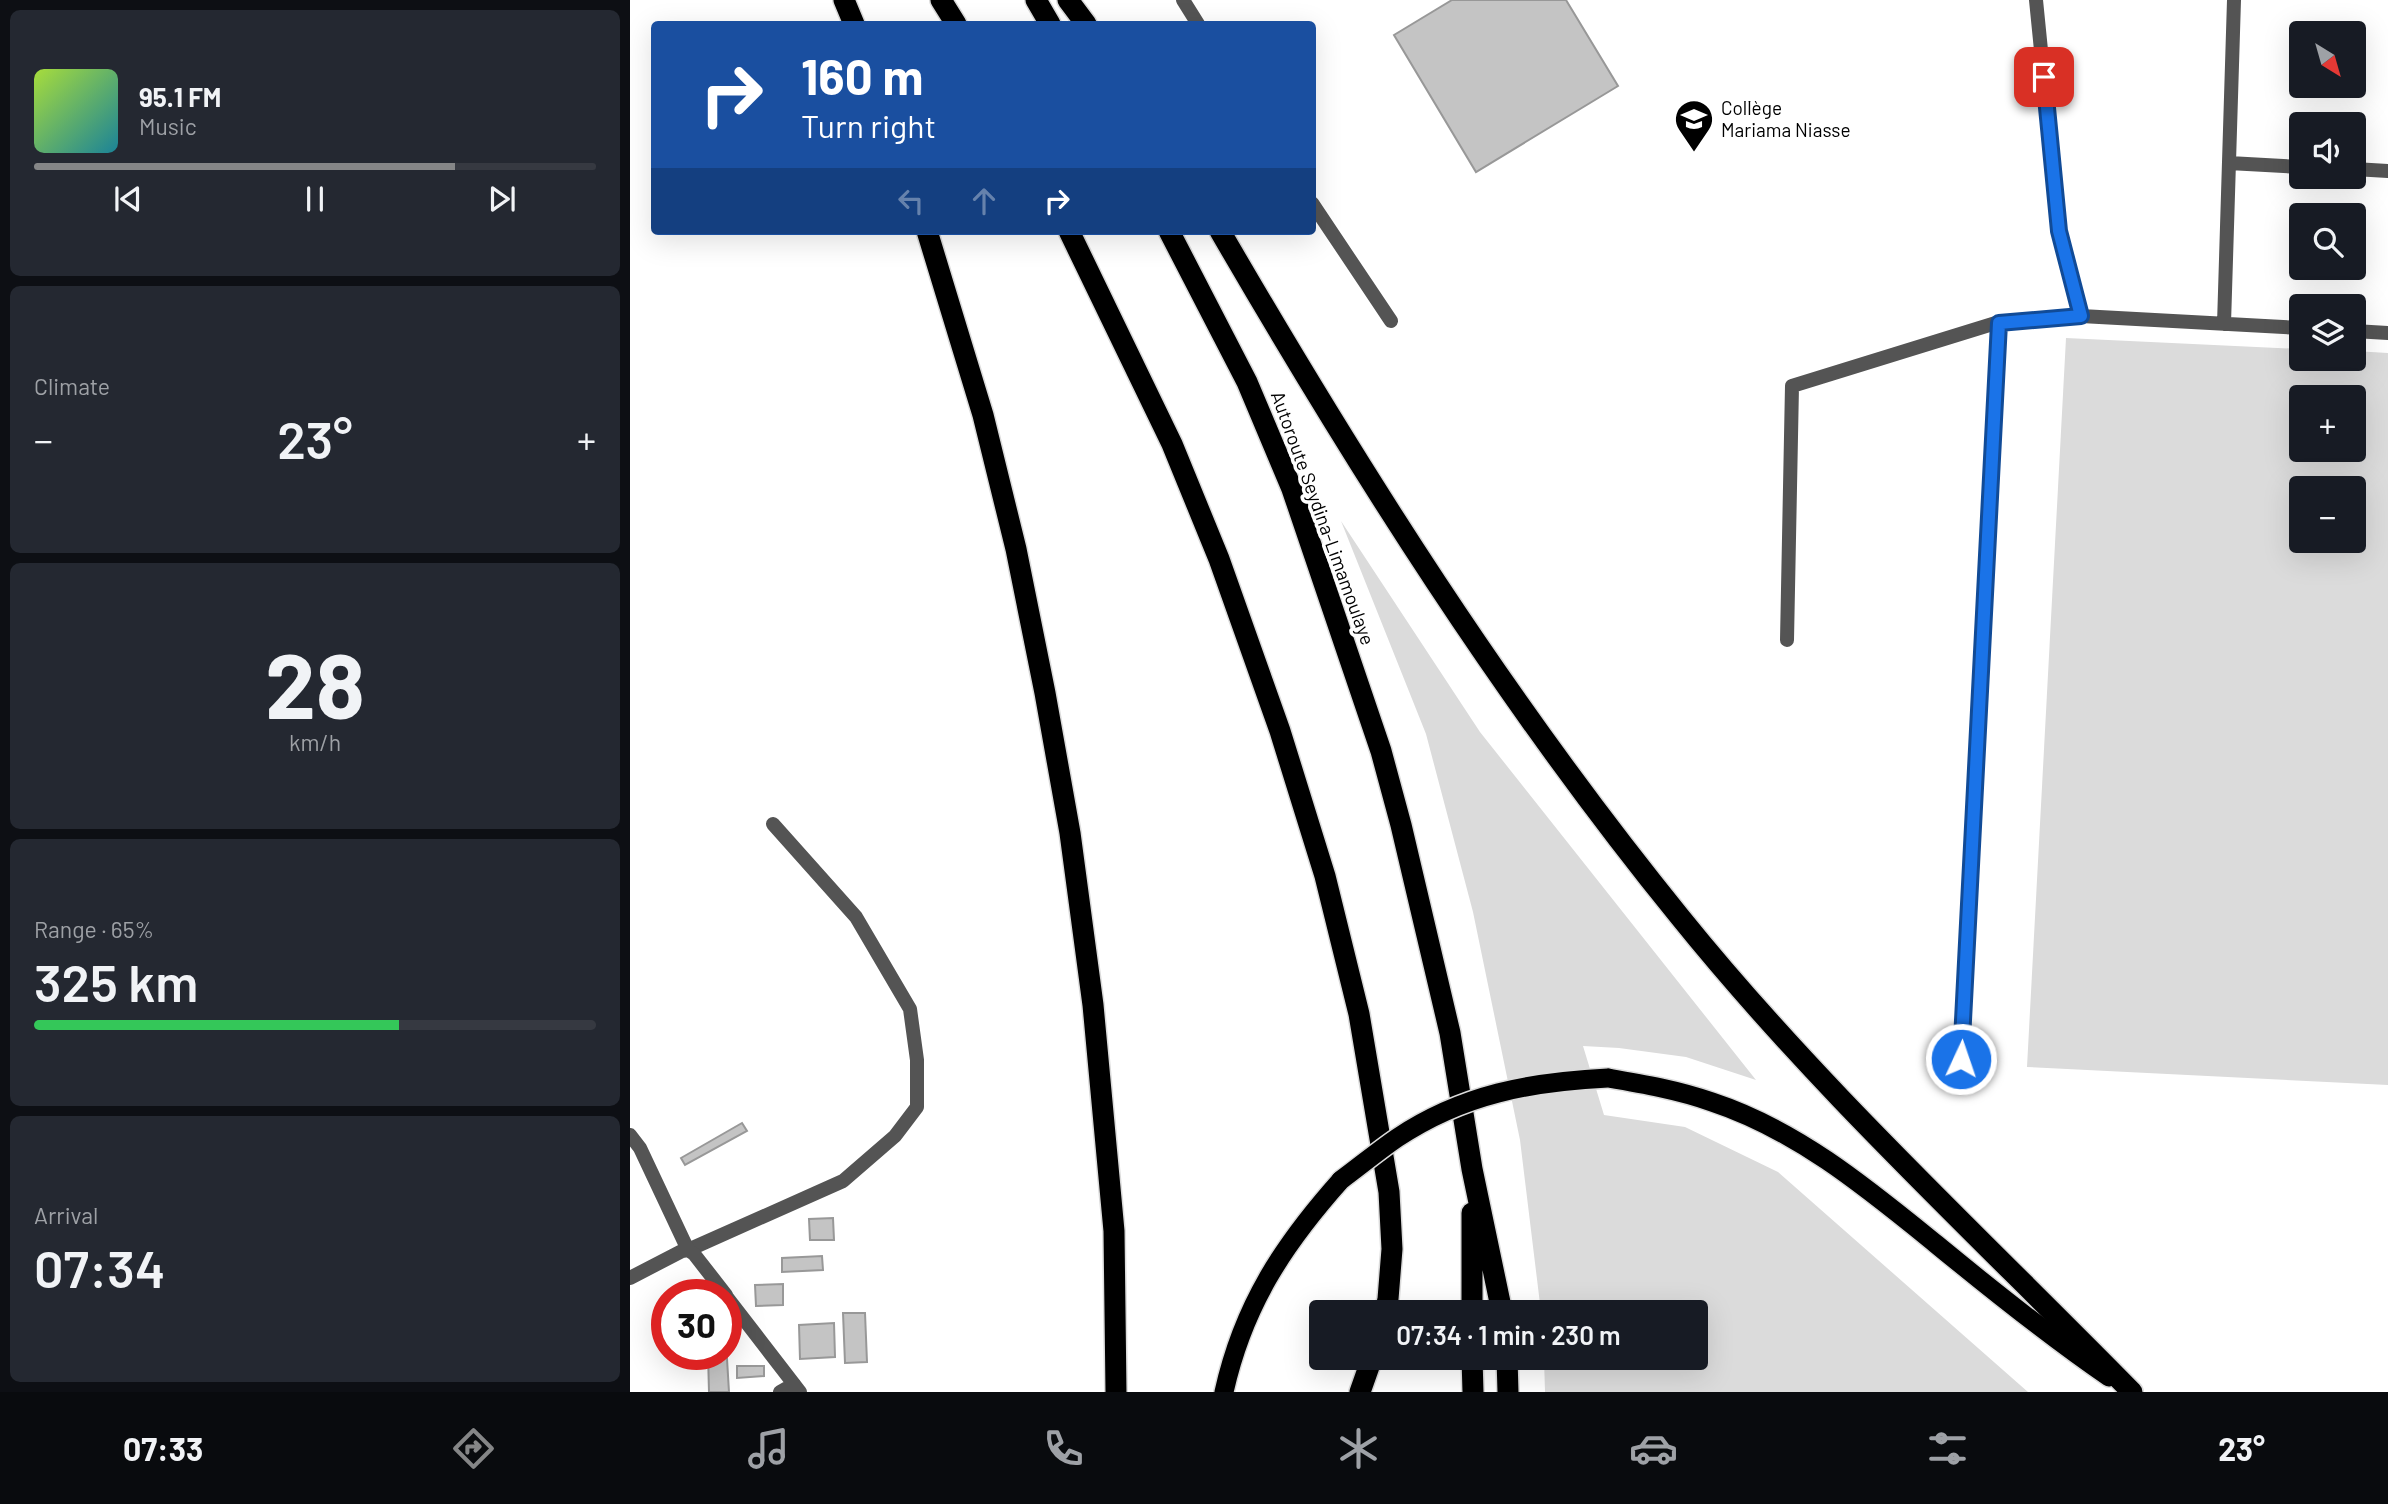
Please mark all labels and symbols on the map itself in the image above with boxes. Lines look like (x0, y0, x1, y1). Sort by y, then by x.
north arrow (2289, 21, 2366, 98)
pin (2014, 47, 2074, 107)
place label: Collège Mariama Niasse (1721, 96, 1851, 141)
school or university icon: Collège Mariama Niasse (1673, 98, 1715, 153)
street label: Autoroute Seydina-Limamoulaye (1267, 388, 1380, 648)
position arrow (1924, 1022, 1998, 1096)
speed limit sign: 30 (651, 1279, 742, 1370)

